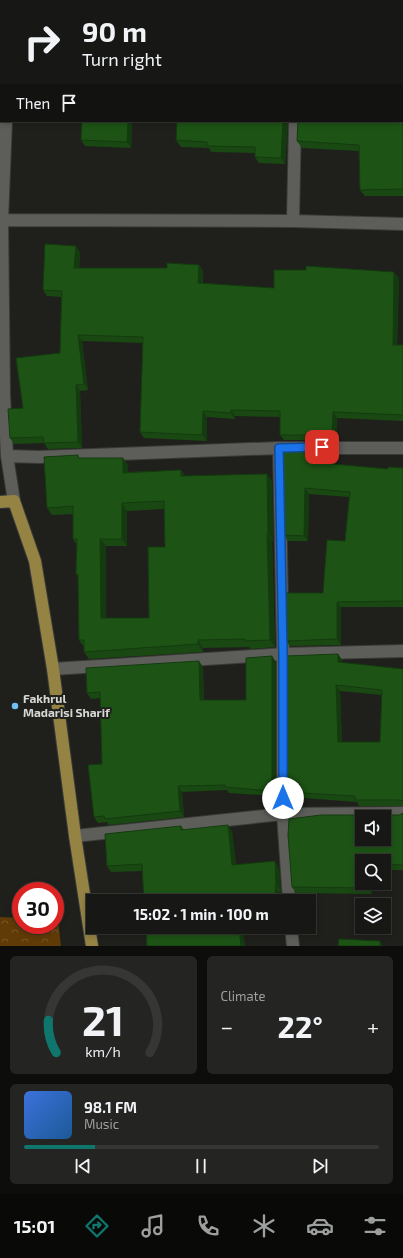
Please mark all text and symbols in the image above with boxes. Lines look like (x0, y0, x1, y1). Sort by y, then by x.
text: 90 m (82, 14, 147, 48)
icon: right (16, 16, 68, 68)
text: Turn right (82, 48, 162, 70)
icon: arrive (58, 92, 80, 114)
text: Then (16, 94, 50, 112)
pin (305, 430, 339, 464)
icon: arrive (311, 436, 333, 458)
place label: Fakhrul Madarisi Sharif (23, 691, 111, 719)
marker: Fakhrul Madarisi Sharif (10, 701, 20, 711)
position arrow (262, 777, 304, 819)
map controls (355, 810, 391, 934)
button: sound (355, 810, 391, 846)
button: search (355, 854, 391, 890)
speed limit sign: 30 (12, 882, 64, 934)
button: layers (355, 898, 391, 934)
text: 15:02 · 1 min · 100 m (133, 905, 269, 923)
text: Climate (221, 988, 265, 1004)
text: 21 (82, 994, 124, 1044)
text: 22° (278, 1008, 323, 1044)
text: − (221, 1013, 233, 1039)
text: + (367, 1013, 379, 1039)
text: km/h (86, 1043, 121, 1060)
text: 98.1 FM (84, 1098, 137, 1116)
text: Music (84, 1116, 119, 1132)
icon: previous (72, 1155, 94, 1177)
icon: pause (190, 1155, 212, 1177)
icon: next (309, 1155, 331, 1177)
icon: directions (83, 1212, 111, 1240)
icon: music (139, 1212, 167, 1240)
icon: phone (194, 1212, 222, 1240)
icon: climate (250, 1212, 278, 1240)
icon: car (306, 1212, 334, 1240)
icon: filters (361, 1212, 389, 1240)
text: 15:01 (14, 1215, 55, 1237)

